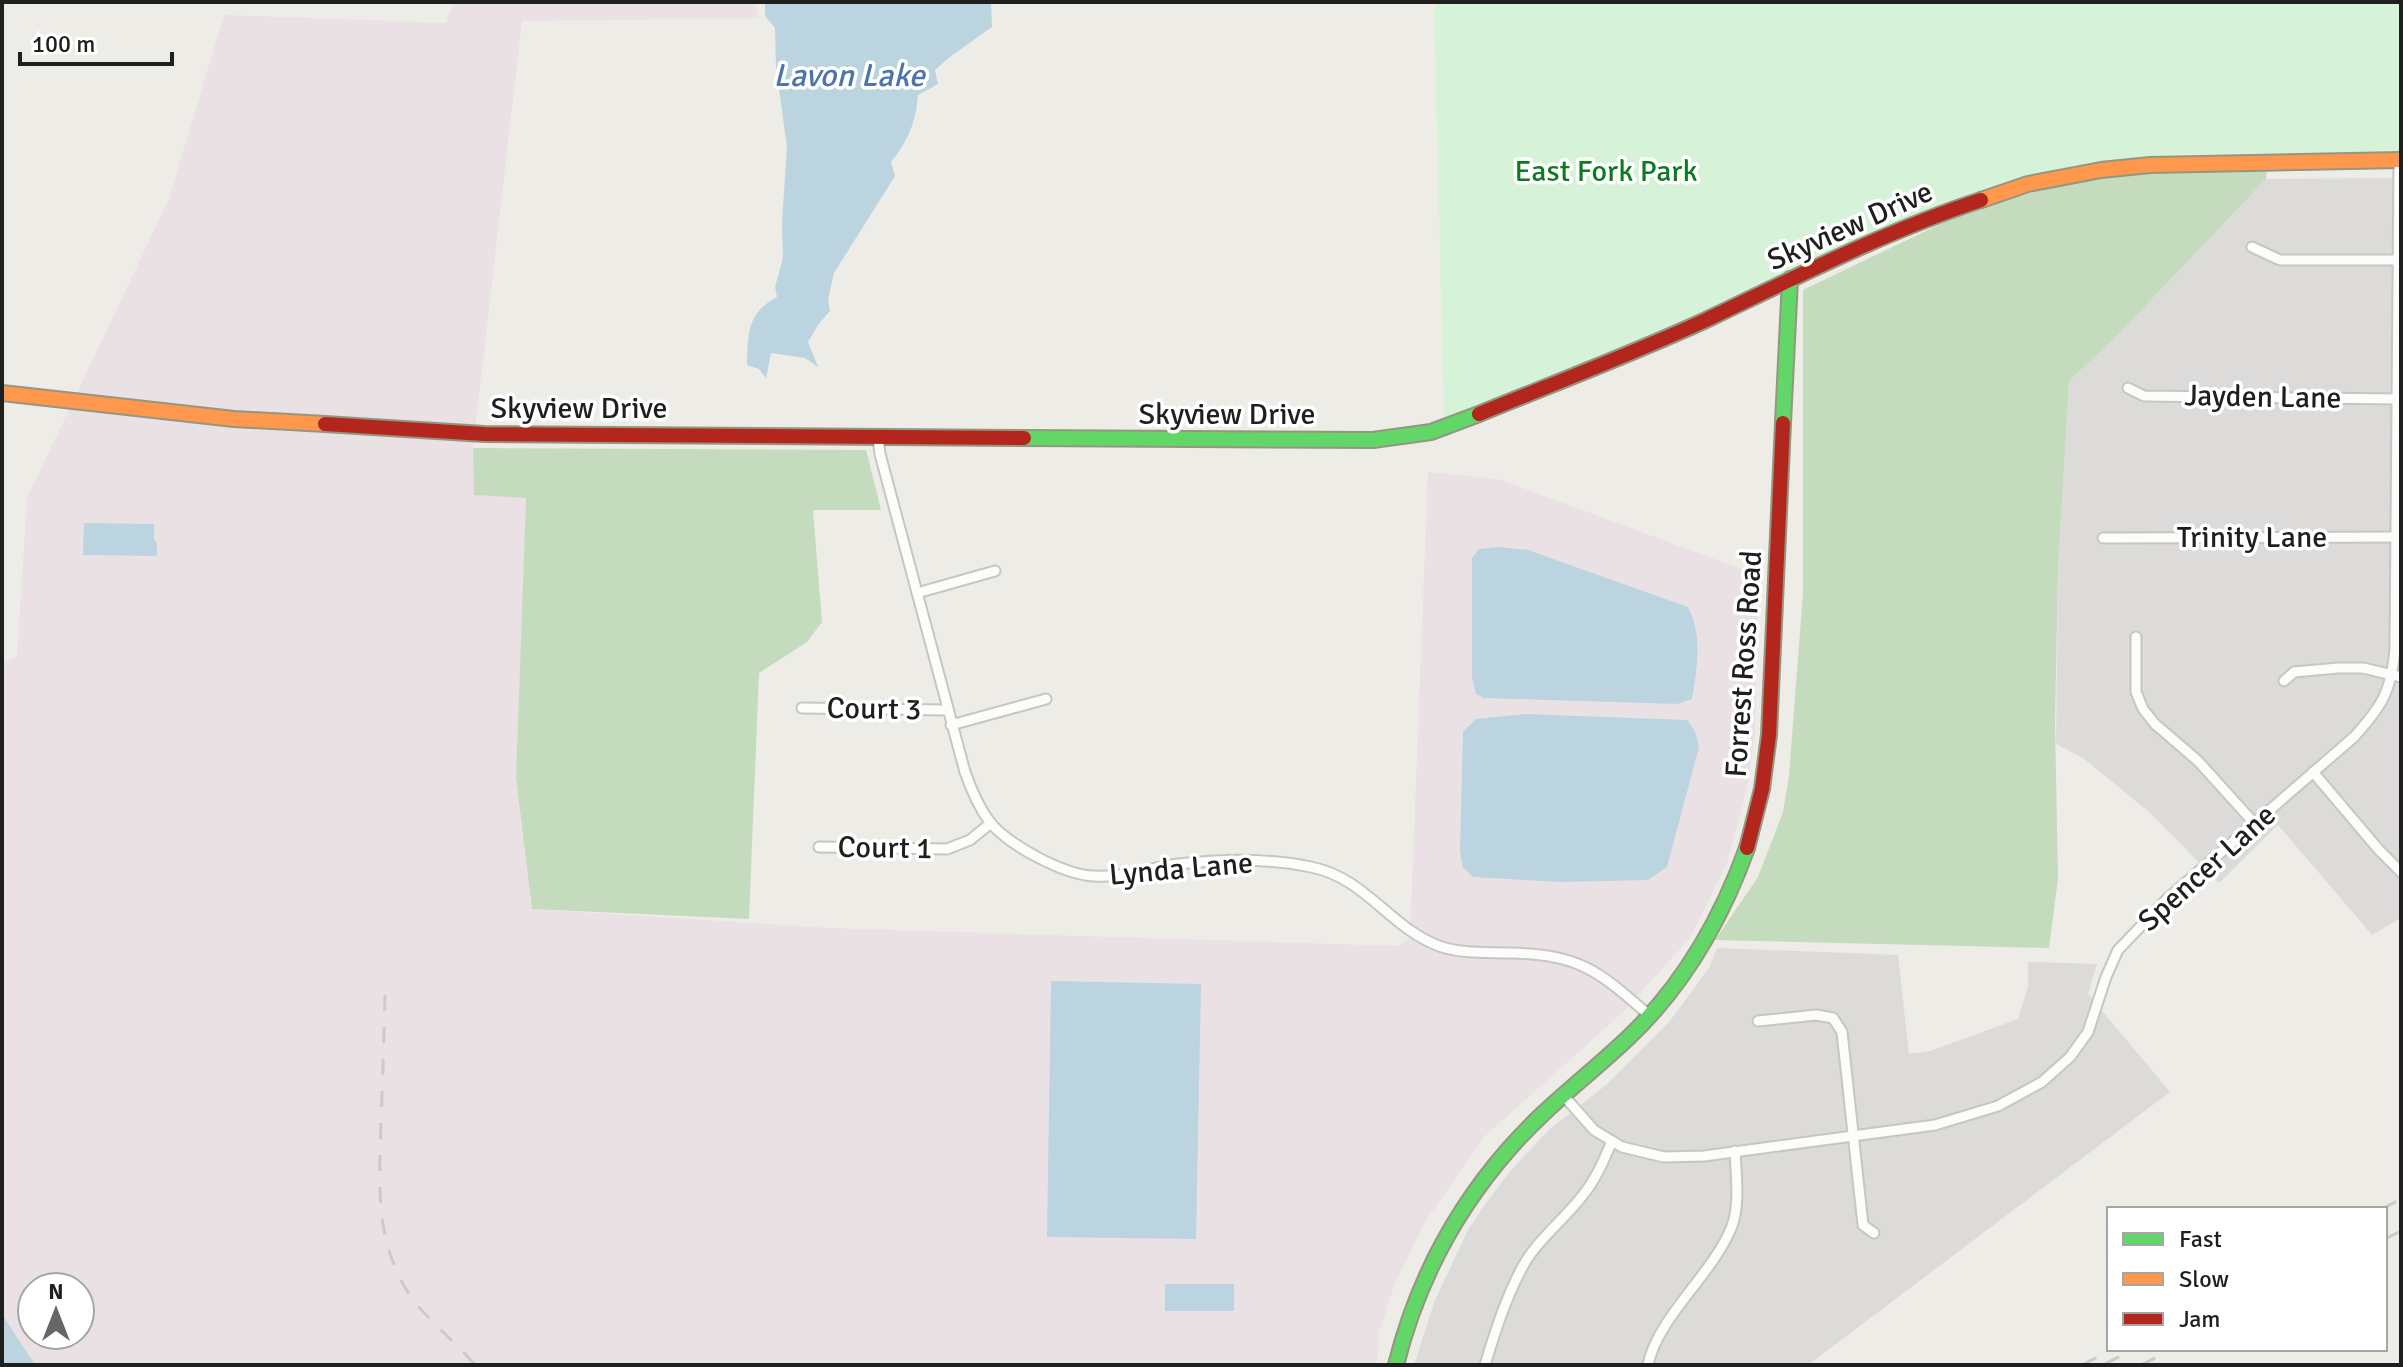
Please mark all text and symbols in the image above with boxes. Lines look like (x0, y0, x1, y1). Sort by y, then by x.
scale bar (20, 16, 172, 66)
text: 100 m (32, 29, 95, 59)
water label: Lavon Lake (773, 56, 927, 95)
park label: East Fork Park (1515, 153, 1697, 190)
street label: Skyview Drive (1762, 173, 1938, 279)
street label: Jayden Lane (2184, 377, 2342, 417)
street label: Skyview Drive (490, 390, 668, 427)
street label: Skyview Drive (1138, 396, 1316, 433)
street label: Trinity Lane (2177, 519, 2327, 556)
street label: Forrest Ross Road (1718, 549, 1770, 779)
street label: Court 3 (826, 690, 922, 728)
street label: Spencer Lane (2131, 797, 2283, 939)
street label: Court 1 (837, 829, 933, 867)
street label: Lynda Lane (1108, 844, 1254, 894)
legend (2107, 1207, 2387, 1351)
text: Fast (2179, 1224, 2222, 1254)
text: Slow (2179, 1264, 2229, 1294)
north arrow (16, 1271, 96, 1351)
text: N (48, 1278, 64, 1305)
text: Jam (2179, 1304, 2220, 1334)

